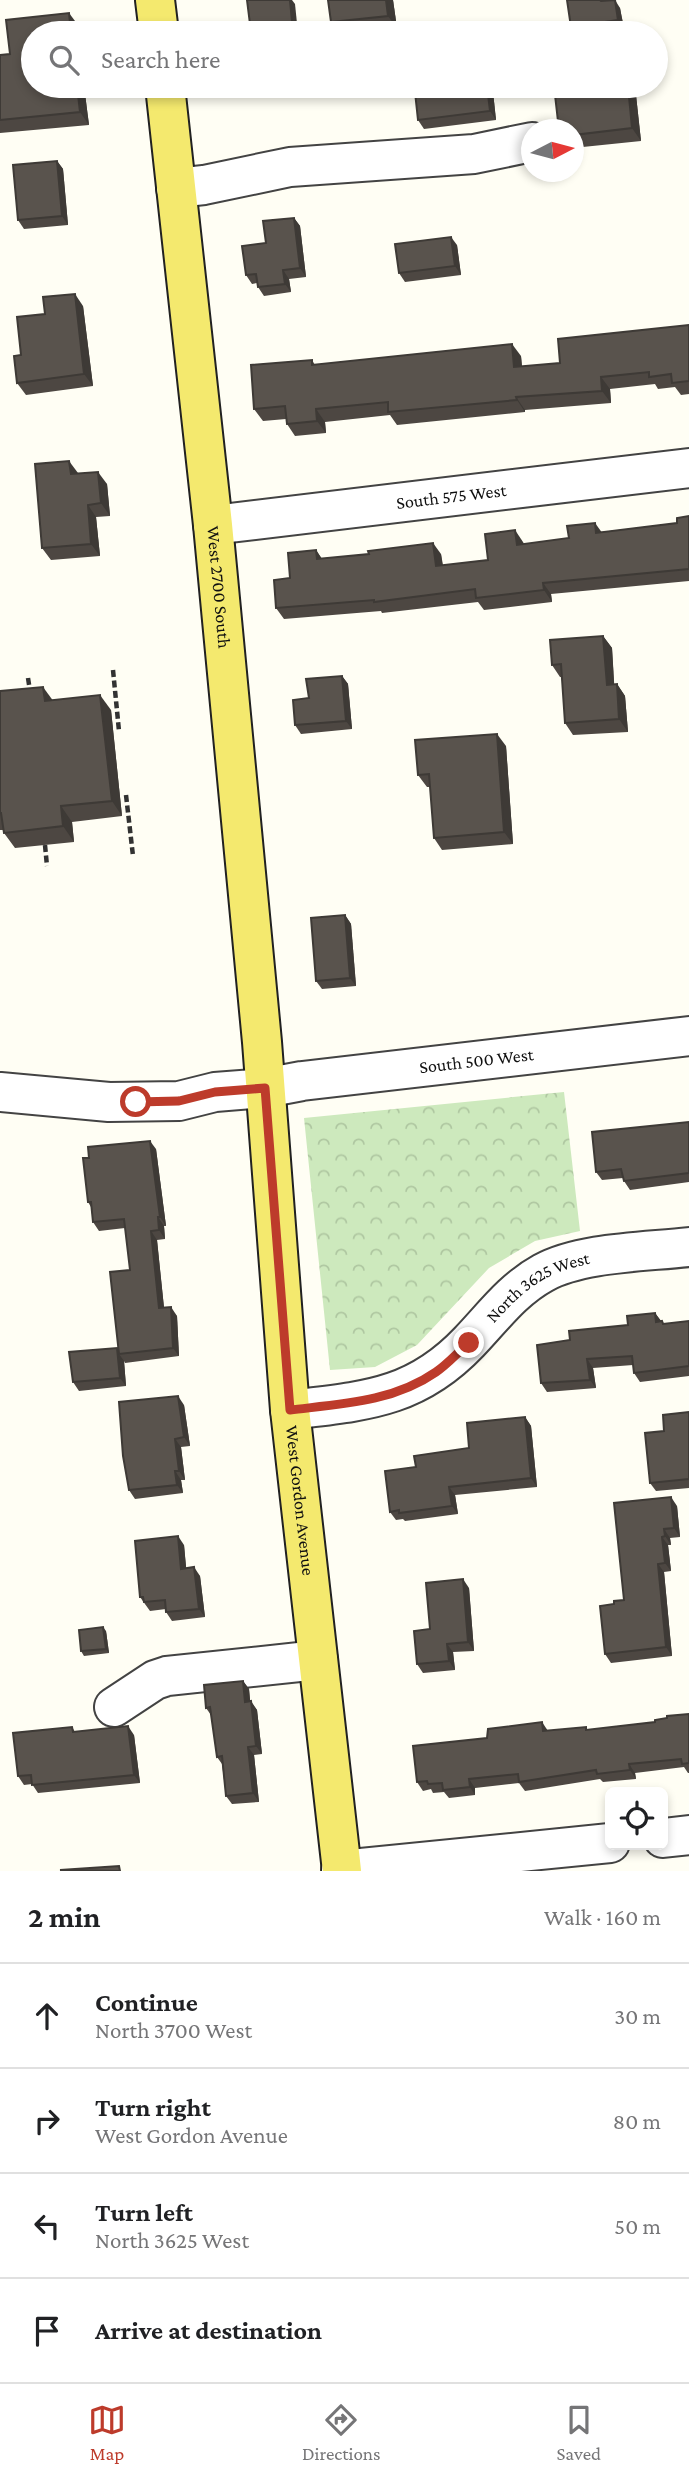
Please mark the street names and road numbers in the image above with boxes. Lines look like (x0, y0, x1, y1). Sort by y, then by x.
street label: South 575 West (395, 480, 508, 513)
street label: West 2700 South (203, 525, 235, 650)
street label: South 500 West (418, 1044, 536, 1077)
street label: North 3625 West (482, 1248, 592, 1327)
street label: West Gordon Avenue (282, 1424, 319, 1577)

